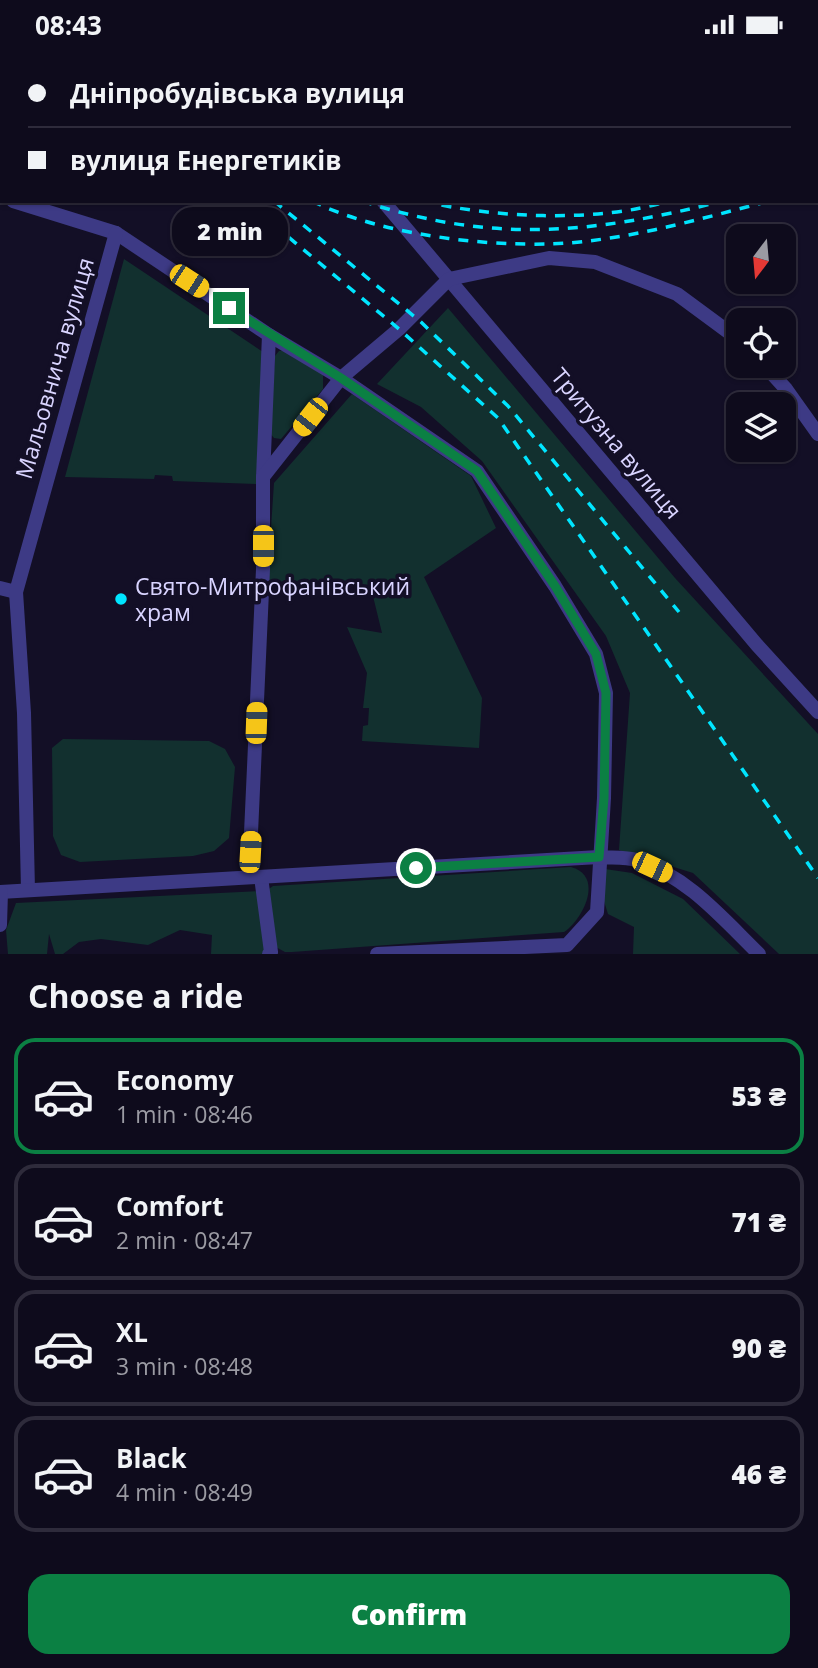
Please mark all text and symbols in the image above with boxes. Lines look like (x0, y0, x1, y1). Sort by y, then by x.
text: 08:43 (35, 7, 102, 43)
text: Дніпробудівська вулиця (70, 75, 405, 111)
text: вулиця Енергетиків (70, 142, 342, 178)
callout: 2 min (171, 207, 287, 255)
text: 2 min (197, 215, 263, 247)
north arrow (726, 224, 796, 294)
map controls (726, 224, 796, 462)
street label: Мальовнича вулиця (7, 254, 101, 482)
car (166, 261, 213, 301)
route end (213, 292, 245, 324)
button: locate (726, 308, 796, 378)
street label: Тритузна вулиця (544, 361, 690, 525)
button: layers (726, 392, 796, 462)
car (289, 394, 332, 440)
car (253, 525, 274, 567)
place label: Свято-Митрофанівський храм (135, 570, 410, 628)
marker: Свято-Митрофанівський храм (113, 591, 129, 607)
car (245, 702, 268, 744)
car (239, 830, 262, 874)
car (629, 849, 676, 885)
route start (400, 852, 432, 884)
text: Choose a ride (28, 974, 243, 1017)
text: Economy (116, 1062, 234, 1098)
icon: car (32, 1065, 95, 1128)
text: 53 ₴ (731, 1078, 786, 1114)
text: 1 min · 08:46 (116, 1098, 253, 1130)
text: Comfort (116, 1188, 223, 1224)
icon: car (32, 1191, 95, 1254)
text: 71 ₴ (731, 1204, 786, 1240)
text: 2 min · 08:47 (116, 1224, 253, 1256)
text: XL (116, 1314, 148, 1350)
icon: car (32, 1317, 95, 1380)
text: 90 ₴ (731, 1330, 786, 1366)
text: 3 min · 08:48 (116, 1350, 253, 1382)
text: Black (116, 1440, 187, 1476)
icon: car (32, 1443, 95, 1506)
text: 46 ₴ (731, 1456, 786, 1492)
text: 4 min · 08:49 (116, 1476, 253, 1508)
button: Confirm (28, 1574, 790, 1654)

